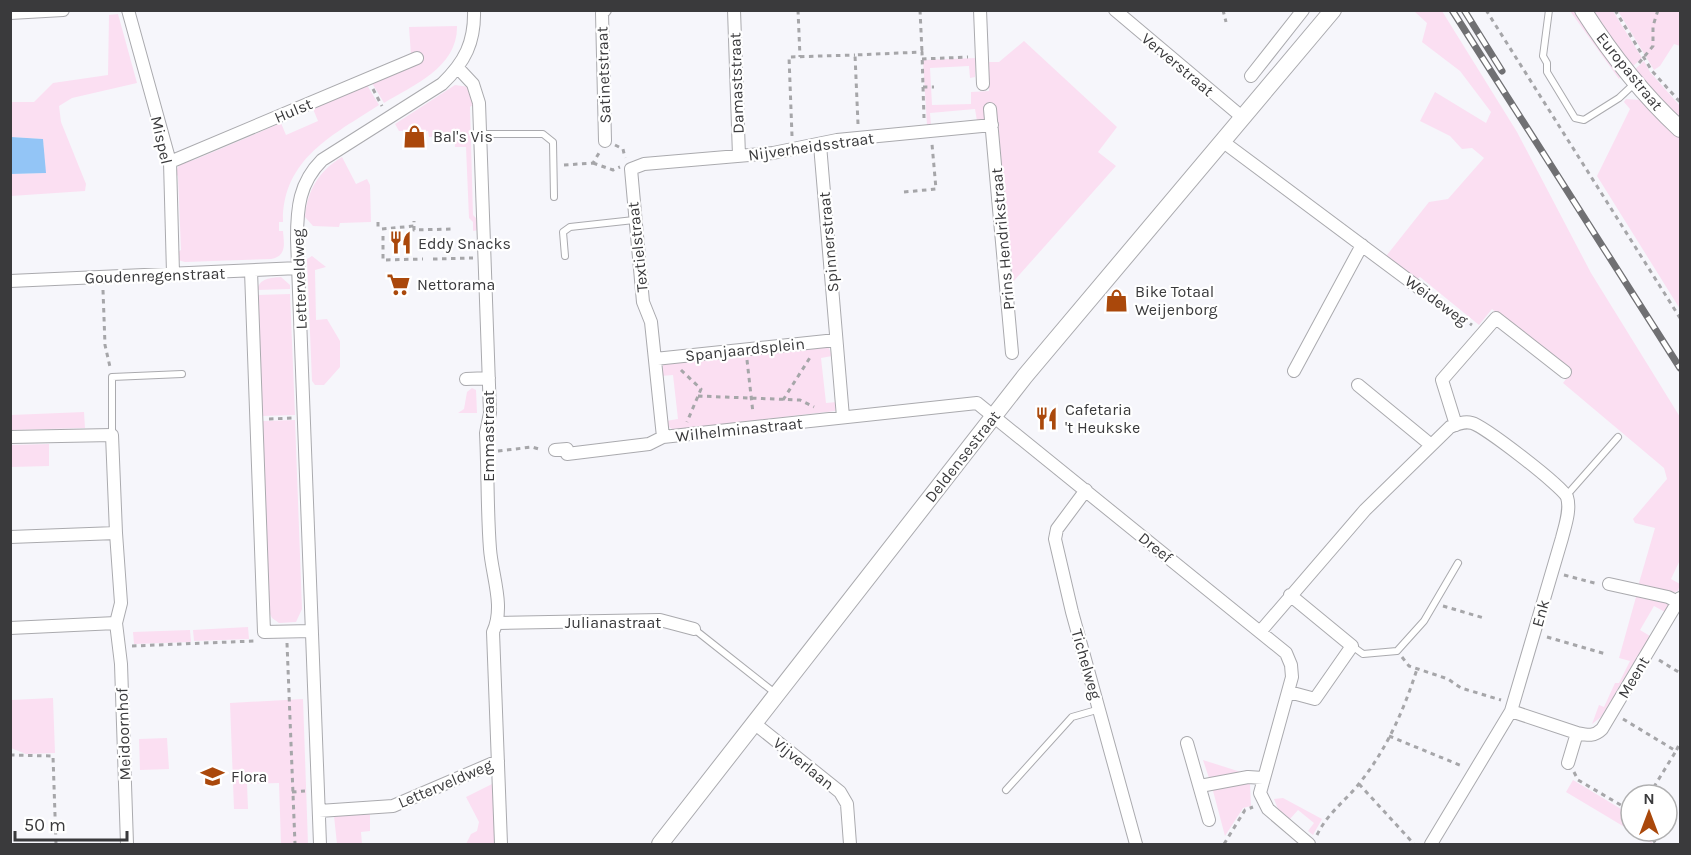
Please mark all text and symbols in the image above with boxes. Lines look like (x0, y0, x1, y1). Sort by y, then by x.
street label: Satinetstraat (592, 26, 615, 124)
street label: Europastraat (1592, 28, 1667, 114)
street label: Ververstraat (1138, 29, 1218, 100)
street label: Damaststraat (725, 32, 748, 134)
street label: Hulst (271, 94, 315, 127)
street label: Mispel (147, 114, 176, 166)
shop icon: Bal's Vis (402, 123, 428, 149)
place label: Bal's Vis (433, 127, 493, 146)
street label: Nijverheidsstraat (747, 128, 875, 165)
street label: Prins Hendrikstraat (987, 167, 1018, 311)
street label: Spinnerstraat (815, 191, 842, 293)
street label: Textielstraat (623, 201, 652, 293)
street label: Letterveldweg (288, 228, 311, 330)
restaurant icon: Eddy Snacks (387, 230, 413, 256)
place label: Eddy Snacks (418, 234, 511, 253)
street label: Goudenregenstraat (84, 264, 226, 287)
supermarket icon: Nettorama (386, 271, 412, 297)
street label: Weideweg (1401, 271, 1472, 330)
place label: Nettorama (417, 275, 495, 294)
place label: Bike Totaal Weijenborg (1135, 282, 1217, 319)
shop icon: Bike Totaal Weijenborg (1104, 287, 1130, 313)
street label: Spanjaardsplein (684, 334, 806, 365)
street label: Emmastraat (479, 390, 498, 482)
place label: Cafetaria 't Heukske (1065, 400, 1140, 437)
restaurant icon: Cafetaria 't Heukske (1034, 405, 1060, 431)
street label: Deldensestraat (921, 407, 1004, 506)
street label: Wilhelminastraat (674, 413, 804, 446)
street label: Dreef (1135, 528, 1177, 567)
street label: Enk (1528, 597, 1553, 629)
street label: Julianastraat (565, 613, 661, 632)
street label: Tichelweg (1067, 627, 1106, 701)
street label: Meent (1614, 653, 1653, 702)
street label: Meidoornhof (112, 687, 135, 781)
street label: Vijverlaan (770, 733, 838, 794)
street label: Letterveldweg (395, 755, 495, 812)
school or university icon: Flora (200, 763, 226, 789)
place label: Flora (231, 767, 267, 786)
north arrow (1619, 783, 1679, 843)
text: N (1643, 789, 1655, 808)
scale bar (15, 804, 128, 842)
text: 50 m (24, 814, 66, 836)

